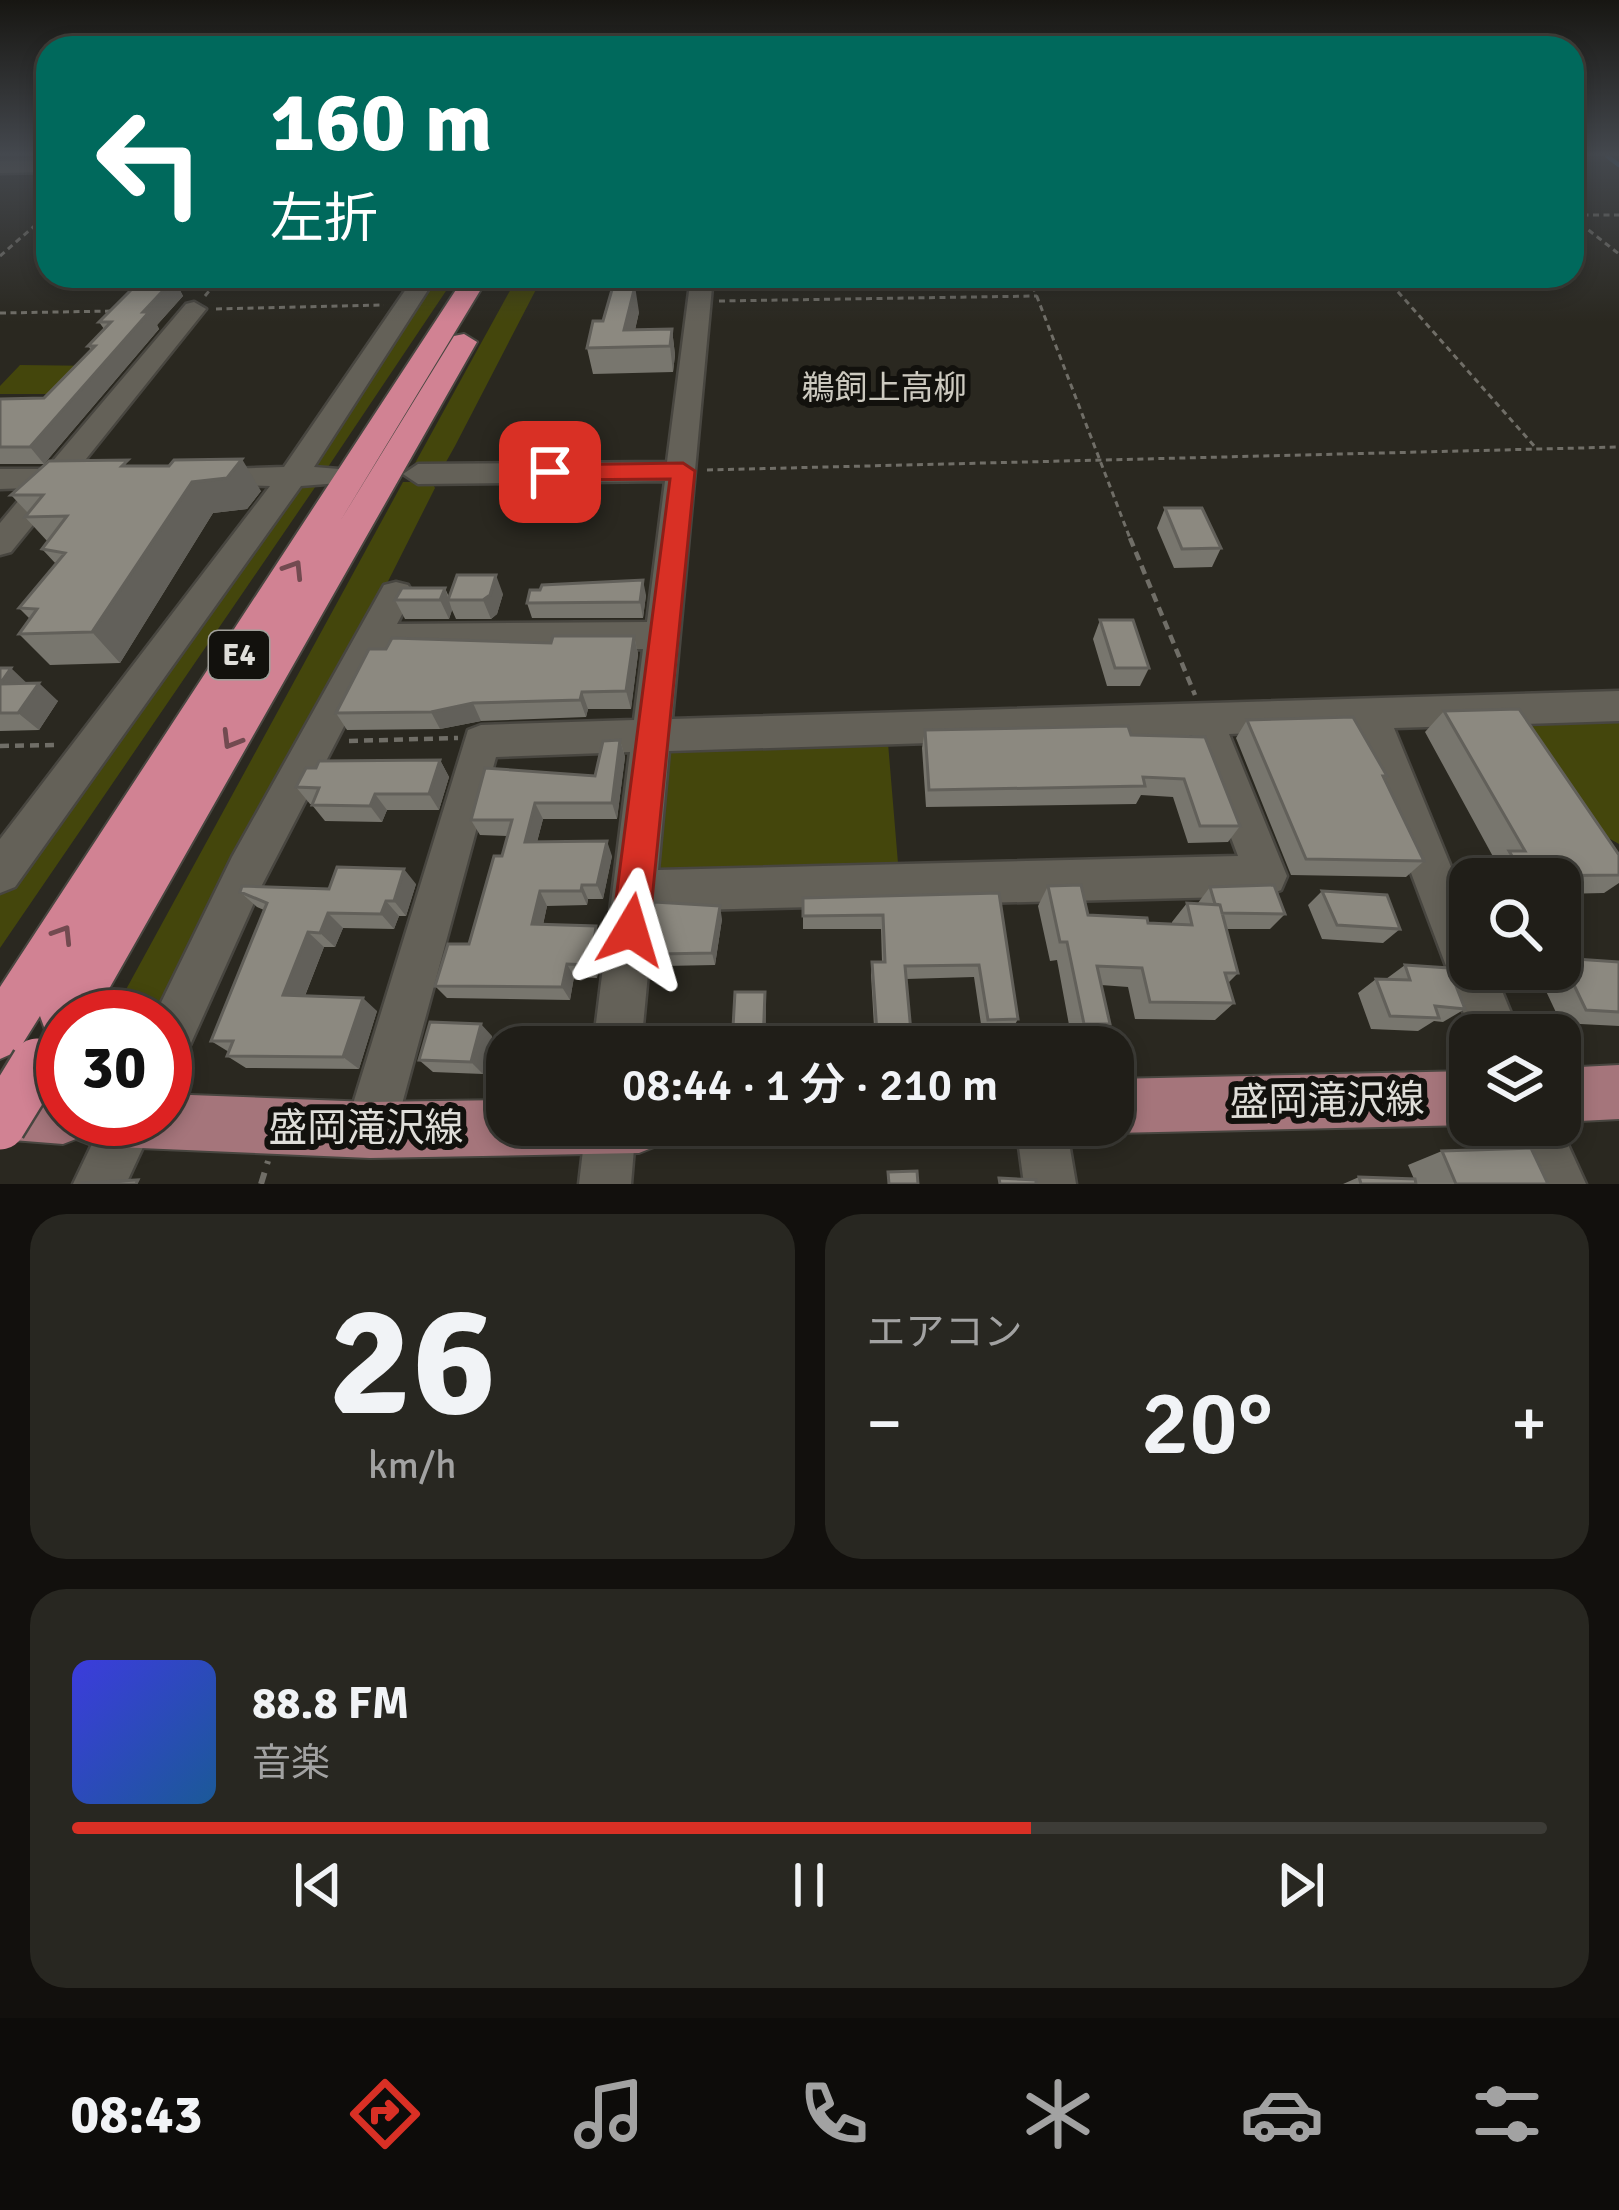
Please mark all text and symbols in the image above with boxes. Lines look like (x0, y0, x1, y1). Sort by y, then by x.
text: 160 m (270, 71, 492, 175)
icon: left (72, 84, 228, 240)
text: 左折 (270, 186, 378, 253)
district label: 鵜飼上高柳 (802, 368, 967, 409)
pin (499, 421, 601, 523)
icon: arrive (517, 439, 583, 505)
one-way arrow (279, 560, 302, 582)
road number: E4 (209, 631, 269, 679)
one-way arrow (222, 727, 245, 749)
map controls (1449, 858, 1581, 1146)
button: search (1449, 858, 1581, 990)
position arrow (568, 867, 694, 993)
one-way arrow (48, 925, 71, 947)
speed limit sign: 30 (36, 990, 192, 1146)
button: layers (1449, 1014, 1581, 1146)
text: 08:44 · 1 分 · 210 m (622, 1058, 998, 1113)
street label: 盛岡滝沢線 (1229, 1075, 1425, 1127)
street label: 盛岡滝沢線 (268, 1104, 464, 1152)
text: 26 (328, 1266, 496, 1459)
text: エアコン (867, 1308, 1023, 1356)
text: 20° (1141, 1368, 1273, 1479)
text: − (867, 1383, 902, 1464)
text: + (1511, 1383, 1547, 1464)
text: km/h (368, 1441, 456, 1489)
text: 88.8 FM (252, 1676, 409, 1731)
text: 音楽 (252, 1739, 330, 1787)
icon: previous (285, 1852, 351, 1918)
icon: pause (776, 1852, 842, 1918)
icon: next (1268, 1852, 1334, 1918)
icon: directions (343, 2072, 427, 2156)
icon: music (567, 2072, 651, 2156)
icon: phone (792, 2072, 876, 2156)
icon: climate (1016, 2072, 1100, 2156)
icon: car (1240, 2072, 1324, 2156)
icon: filters (1465, 2072, 1549, 2156)
text: 08:43 (70, 2081, 203, 2148)

